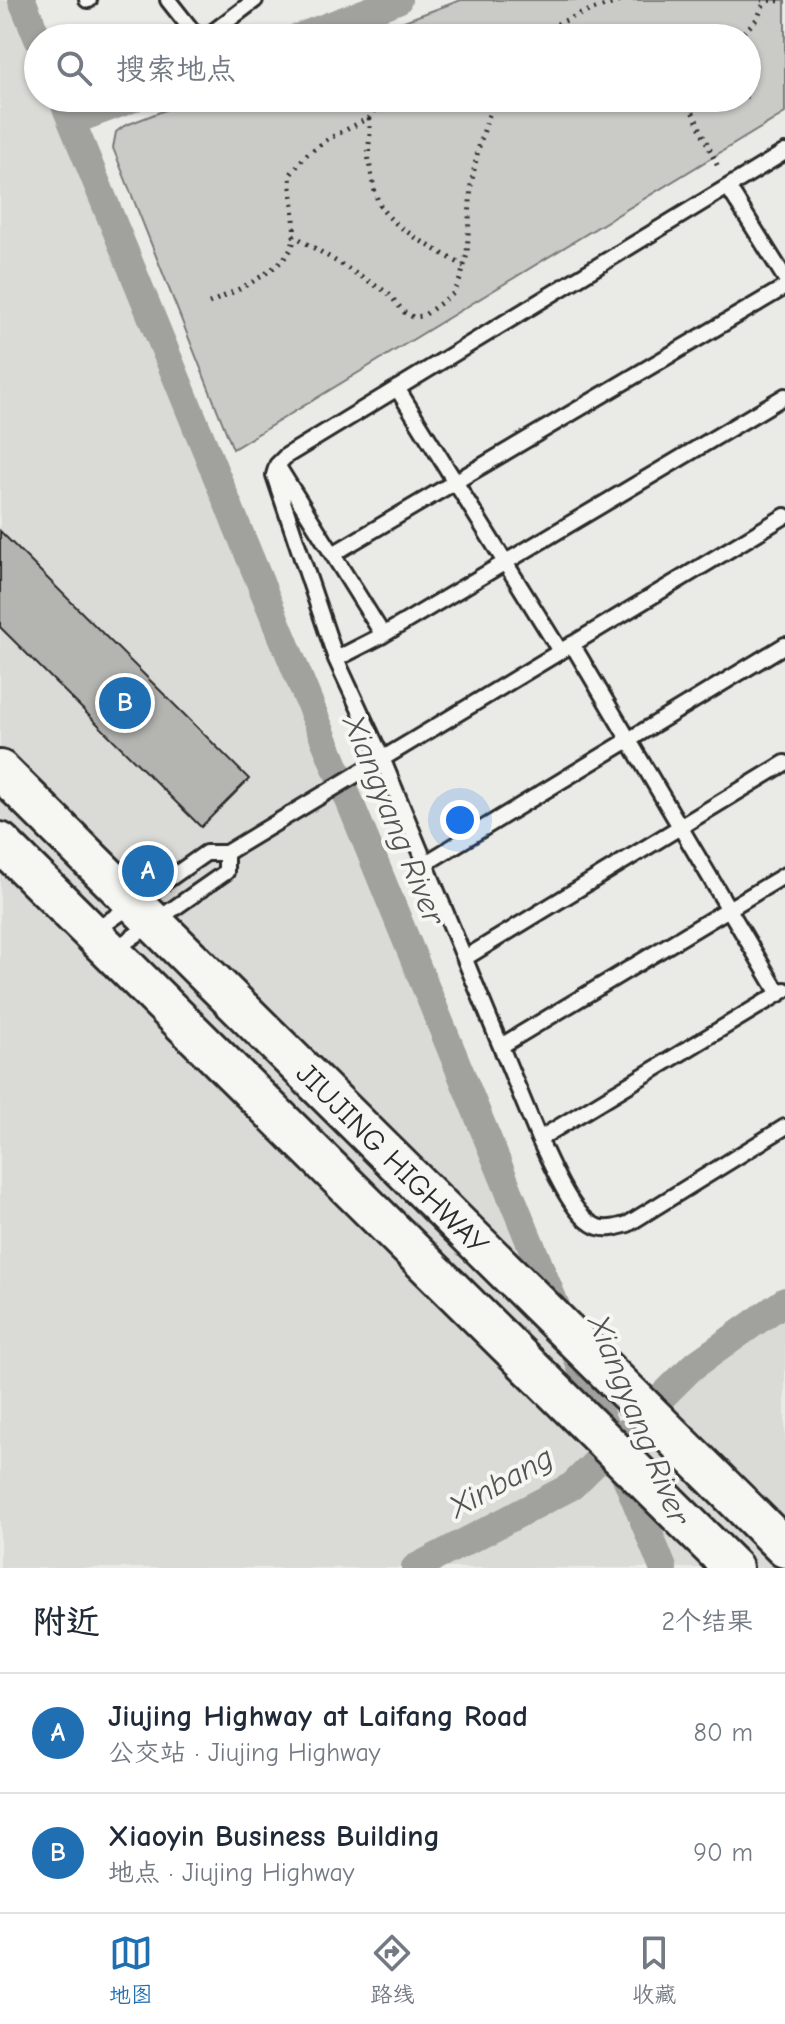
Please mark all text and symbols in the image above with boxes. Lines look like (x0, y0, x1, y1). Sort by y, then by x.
search box (24, 24, 761, 112)
icon: search (52, 46, 96, 90)
text: 搜索地点 (116, 52, 236, 87)
pin: B (99, 673, 151, 733)
water label: Xiangyang River (335, 709, 453, 931)
your location (440, 800, 480, 840)
pin: A (122, 841, 174, 901)
street label: JIUJING HIGHWAY (289, 1056, 495, 1262)
water label: Xiangyang River (580, 1309, 698, 1531)
water label: Xinbang (442, 1438, 559, 1526)
text: 附近 (32, 1602, 100, 1642)
text: 2个结果 (661, 1607, 753, 1637)
text: Jiujing Highway at Laifang Road (108, 1699, 528, 1734)
text: A (51, 1718, 65, 1748)
text: 80 m (694, 1718, 753, 1748)
text: 公交站 · Jiujing Highway (108, 1738, 380, 1768)
text: Xiaoyin Business Building (108, 1819, 440, 1854)
text: B (50, 1838, 66, 1868)
text: 90 m (693, 1838, 753, 1868)
text: 地点 · Jiujing Highway (108, 1858, 354, 1888)
tab: 地图 (109, 1931, 153, 2008)
tab: 路线 (370, 1931, 414, 2008)
tab: 收藏 (632, 1931, 676, 2008)

